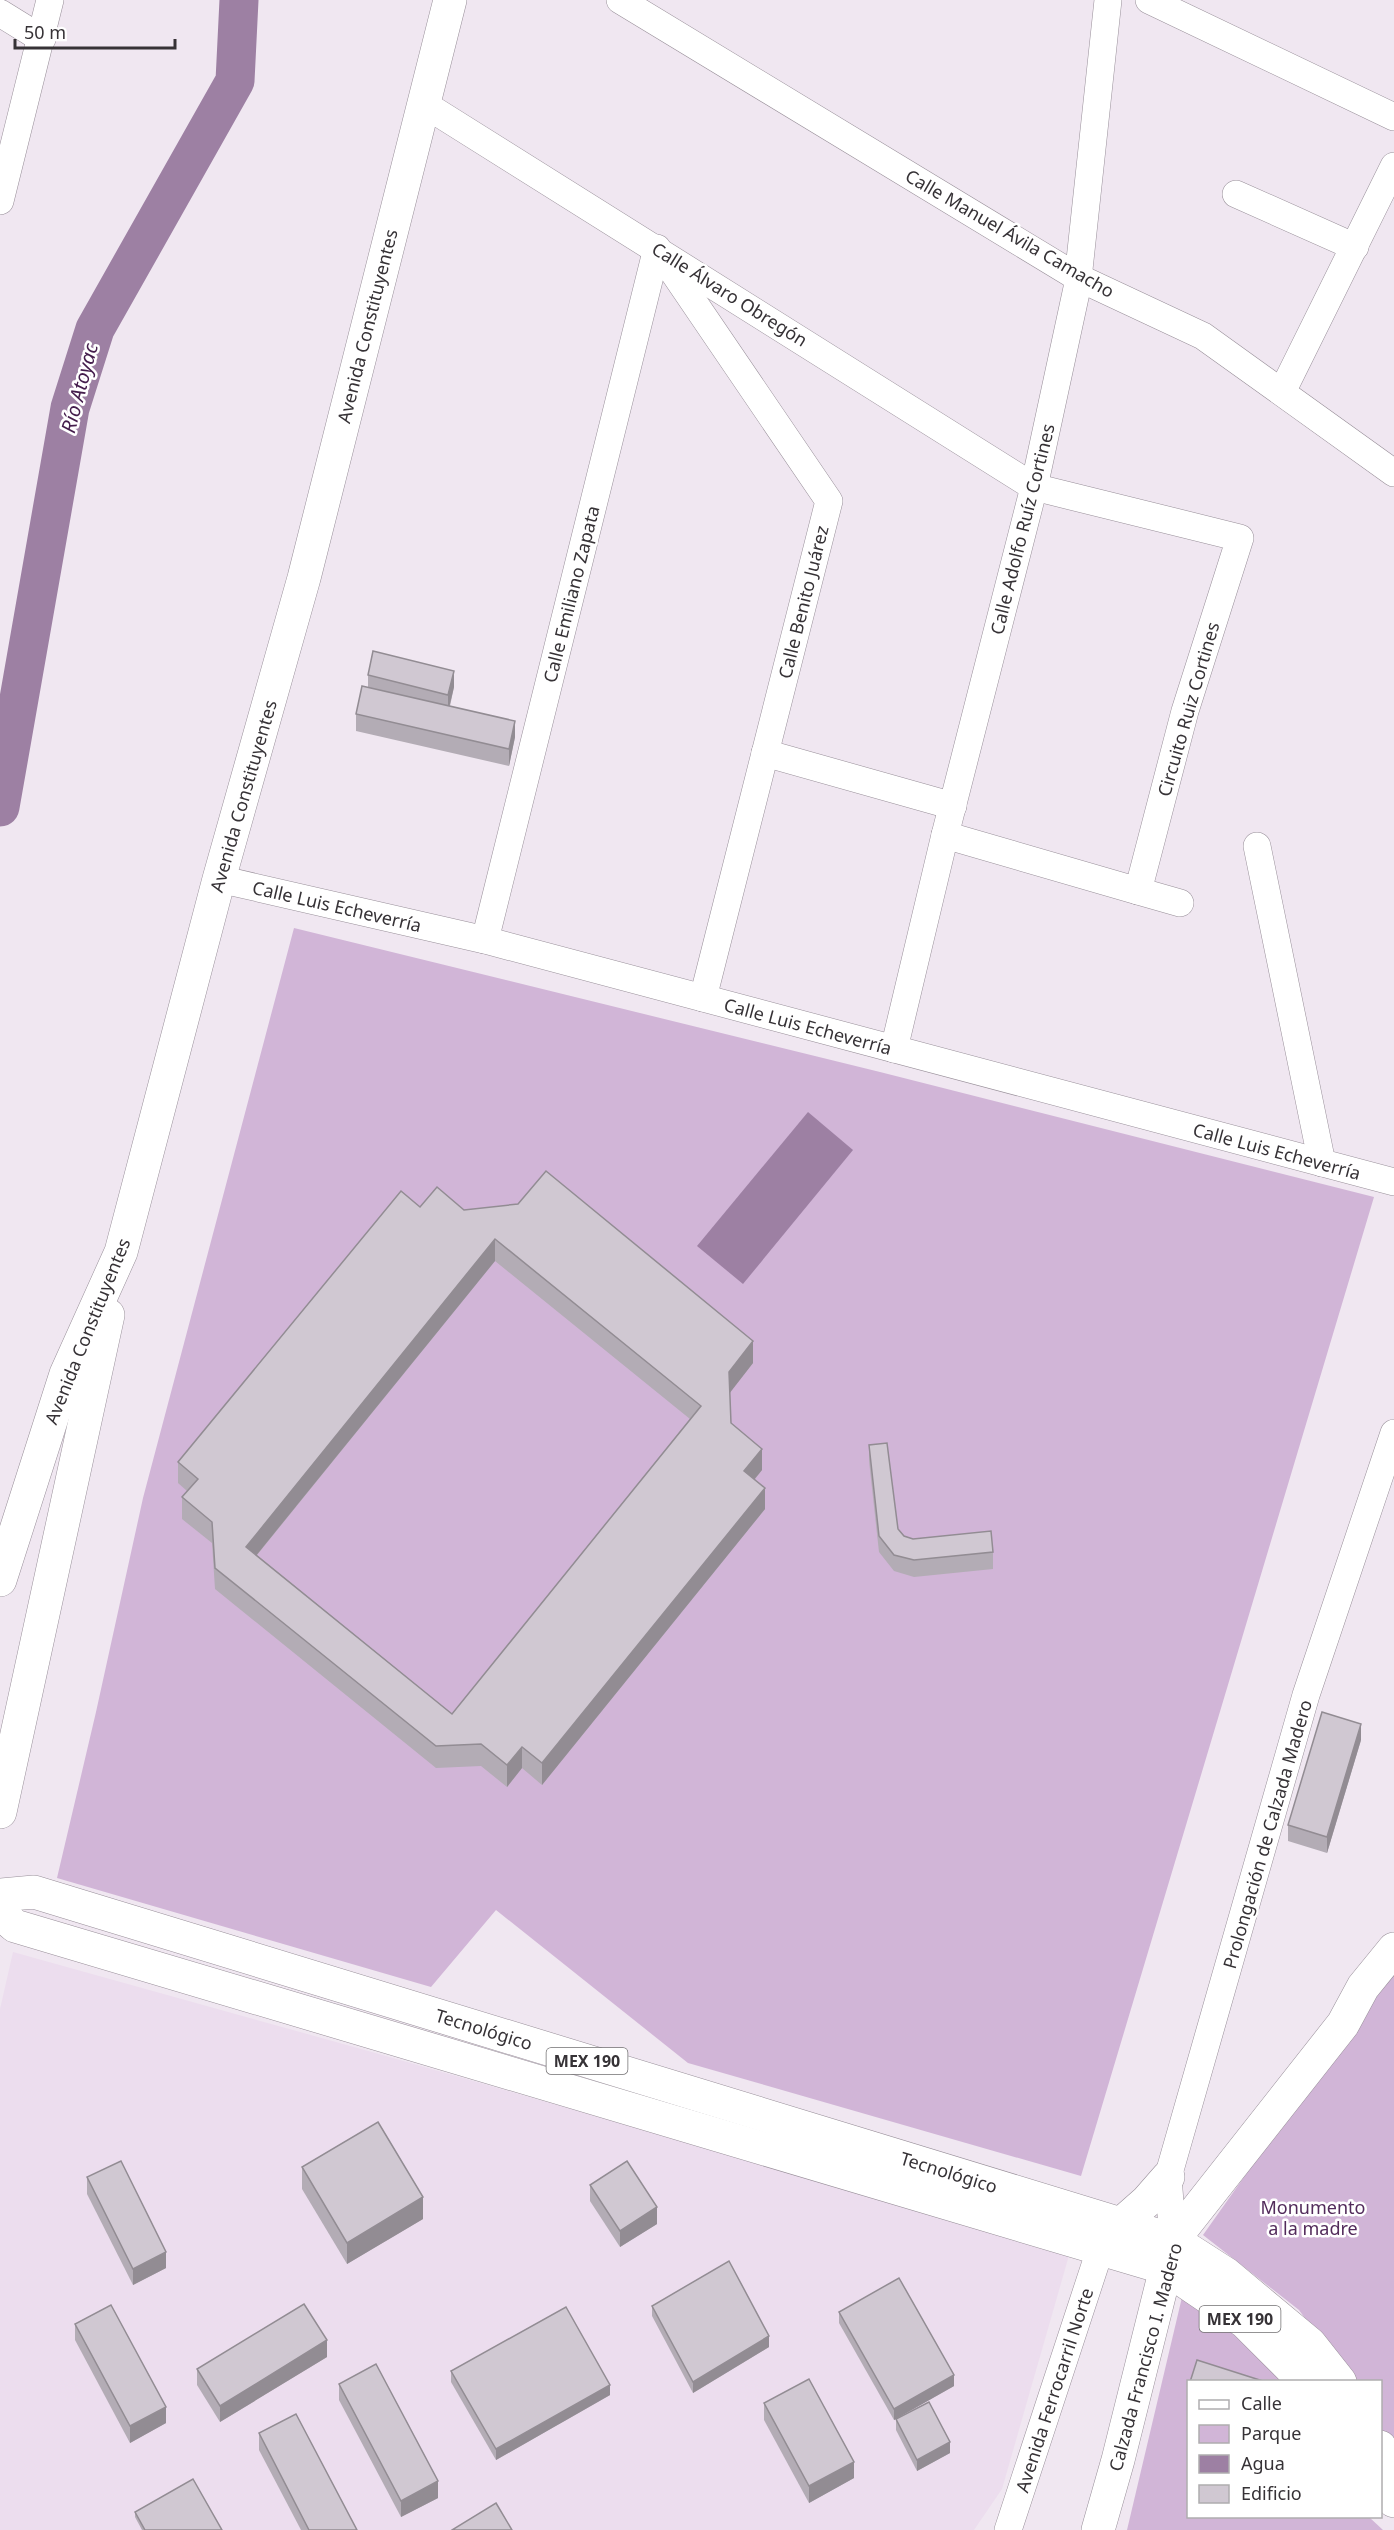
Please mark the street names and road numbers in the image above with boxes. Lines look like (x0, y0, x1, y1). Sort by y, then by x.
street label: Calle Manuel Ávila Camacho (901, 163, 1119, 303)
street label: Avenida Constituyentes (331, 227, 403, 425)
street label: Calle Álvaro Obregón (648, 236, 812, 352)
street label: Calle Adolfo Ruíz Cortines (984, 421, 1060, 637)
street label: Calle Emiliano Zapata (537, 503, 605, 685)
street label: Calle Benito Juárez (772, 523, 834, 681)
street label: Circuito Ruiz Cortines (1152, 619, 1224, 799)
street label: Avenida Constituyentes (204, 697, 282, 895)
street label: Calle Luis Echeverría (250, 875, 424, 937)
street label: Calle Luis Echeverría (722, 992, 894, 1060)
street label: Calle Luis Echeverría (1191, 1117, 1363, 1185)
street label: Avenida Constituyentes (39, 1234, 135, 1428)
street label: Prolongación de Calzada Madero (1217, 1697, 1317, 1971)
street label: Tecnológico (433, 2003, 535, 2055)
road number: MEX 190 (546, 2048, 628, 2074)
street label: Tecnológico (898, 2146, 1000, 2198)
street label: Calzada Francisco I. Madero (1103, 2240, 1187, 2474)
street label: Avenida Ferrocarril Norte (1010, 2285, 1098, 2495)
road number: MEX 190 (1200, 2306, 1280, 2332)

